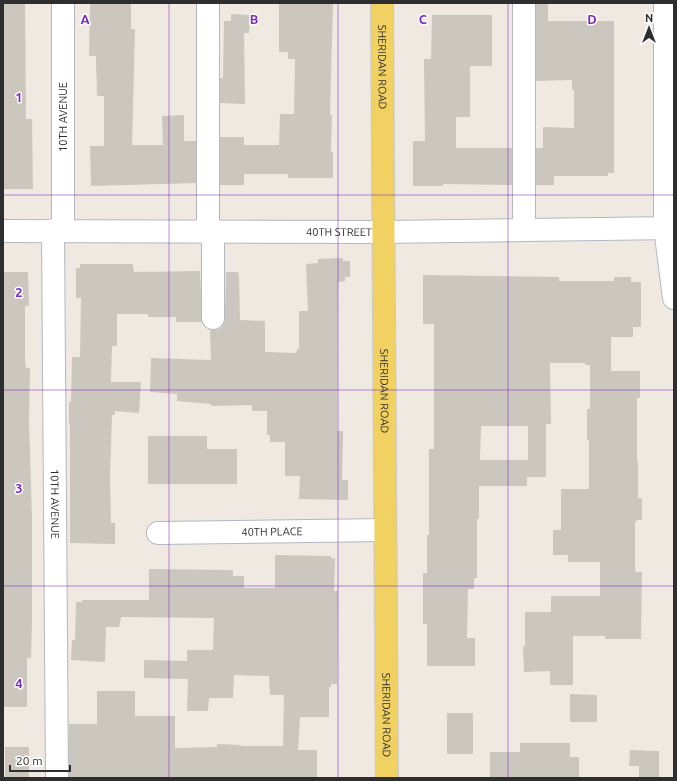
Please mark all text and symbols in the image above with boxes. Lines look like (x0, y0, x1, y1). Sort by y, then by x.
north arrow (629, 8, 669, 48)
text: A (80, 12, 90, 26)
text: B (250, 12, 259, 26)
text: C (419, 12, 428, 26)
text: D (587, 12, 597, 26)
text: N (645, 12, 653, 24)
street label: SHERIDAN ROAD (376, 25, 389, 110)
street label: 10TH AVENUE (57, 82, 69, 152)
text: 1 (15, 90, 23, 104)
street label: 40TH STREET (306, 226, 372, 238)
text: 2 (15, 285, 23, 299)
street label: SHERIDAN ROAD (378, 349, 391, 434)
street label: 10TH AVENUE (49, 469, 61, 539)
text: 3 (15, 481, 23, 495)
street label: 40TH PLACE (241, 525, 303, 538)
street label: SHERIDAN ROAD (380, 673, 393, 758)
text: 4 (15, 676, 23, 690)
scale bar (10, 747, 70, 773)
text: 20 m (16, 754, 43, 767)

